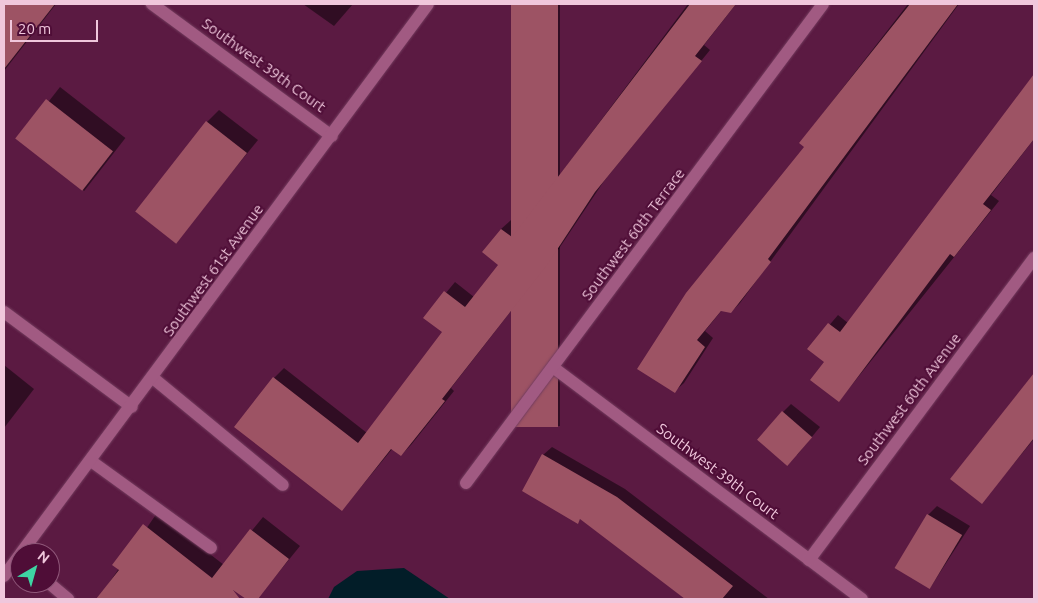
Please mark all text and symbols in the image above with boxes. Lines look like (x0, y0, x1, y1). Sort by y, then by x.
scale bar (12, 10, 100, 42)
street label: Southwest 39th Court (199, 14, 329, 116)
text: 20 m (18, 20, 51, 37)
street label: Southwest 60th Terrace (578, 165, 688, 303)
street label: Southwest 61st Avenue (159, 201, 267, 339)
street label: Southwest 60th Avenue (853, 329, 965, 469)
street label: Southwest 39th Court (653, 419, 783, 523)
north arrow (10, 543, 60, 593)
text: N (35, 547, 53, 566)

